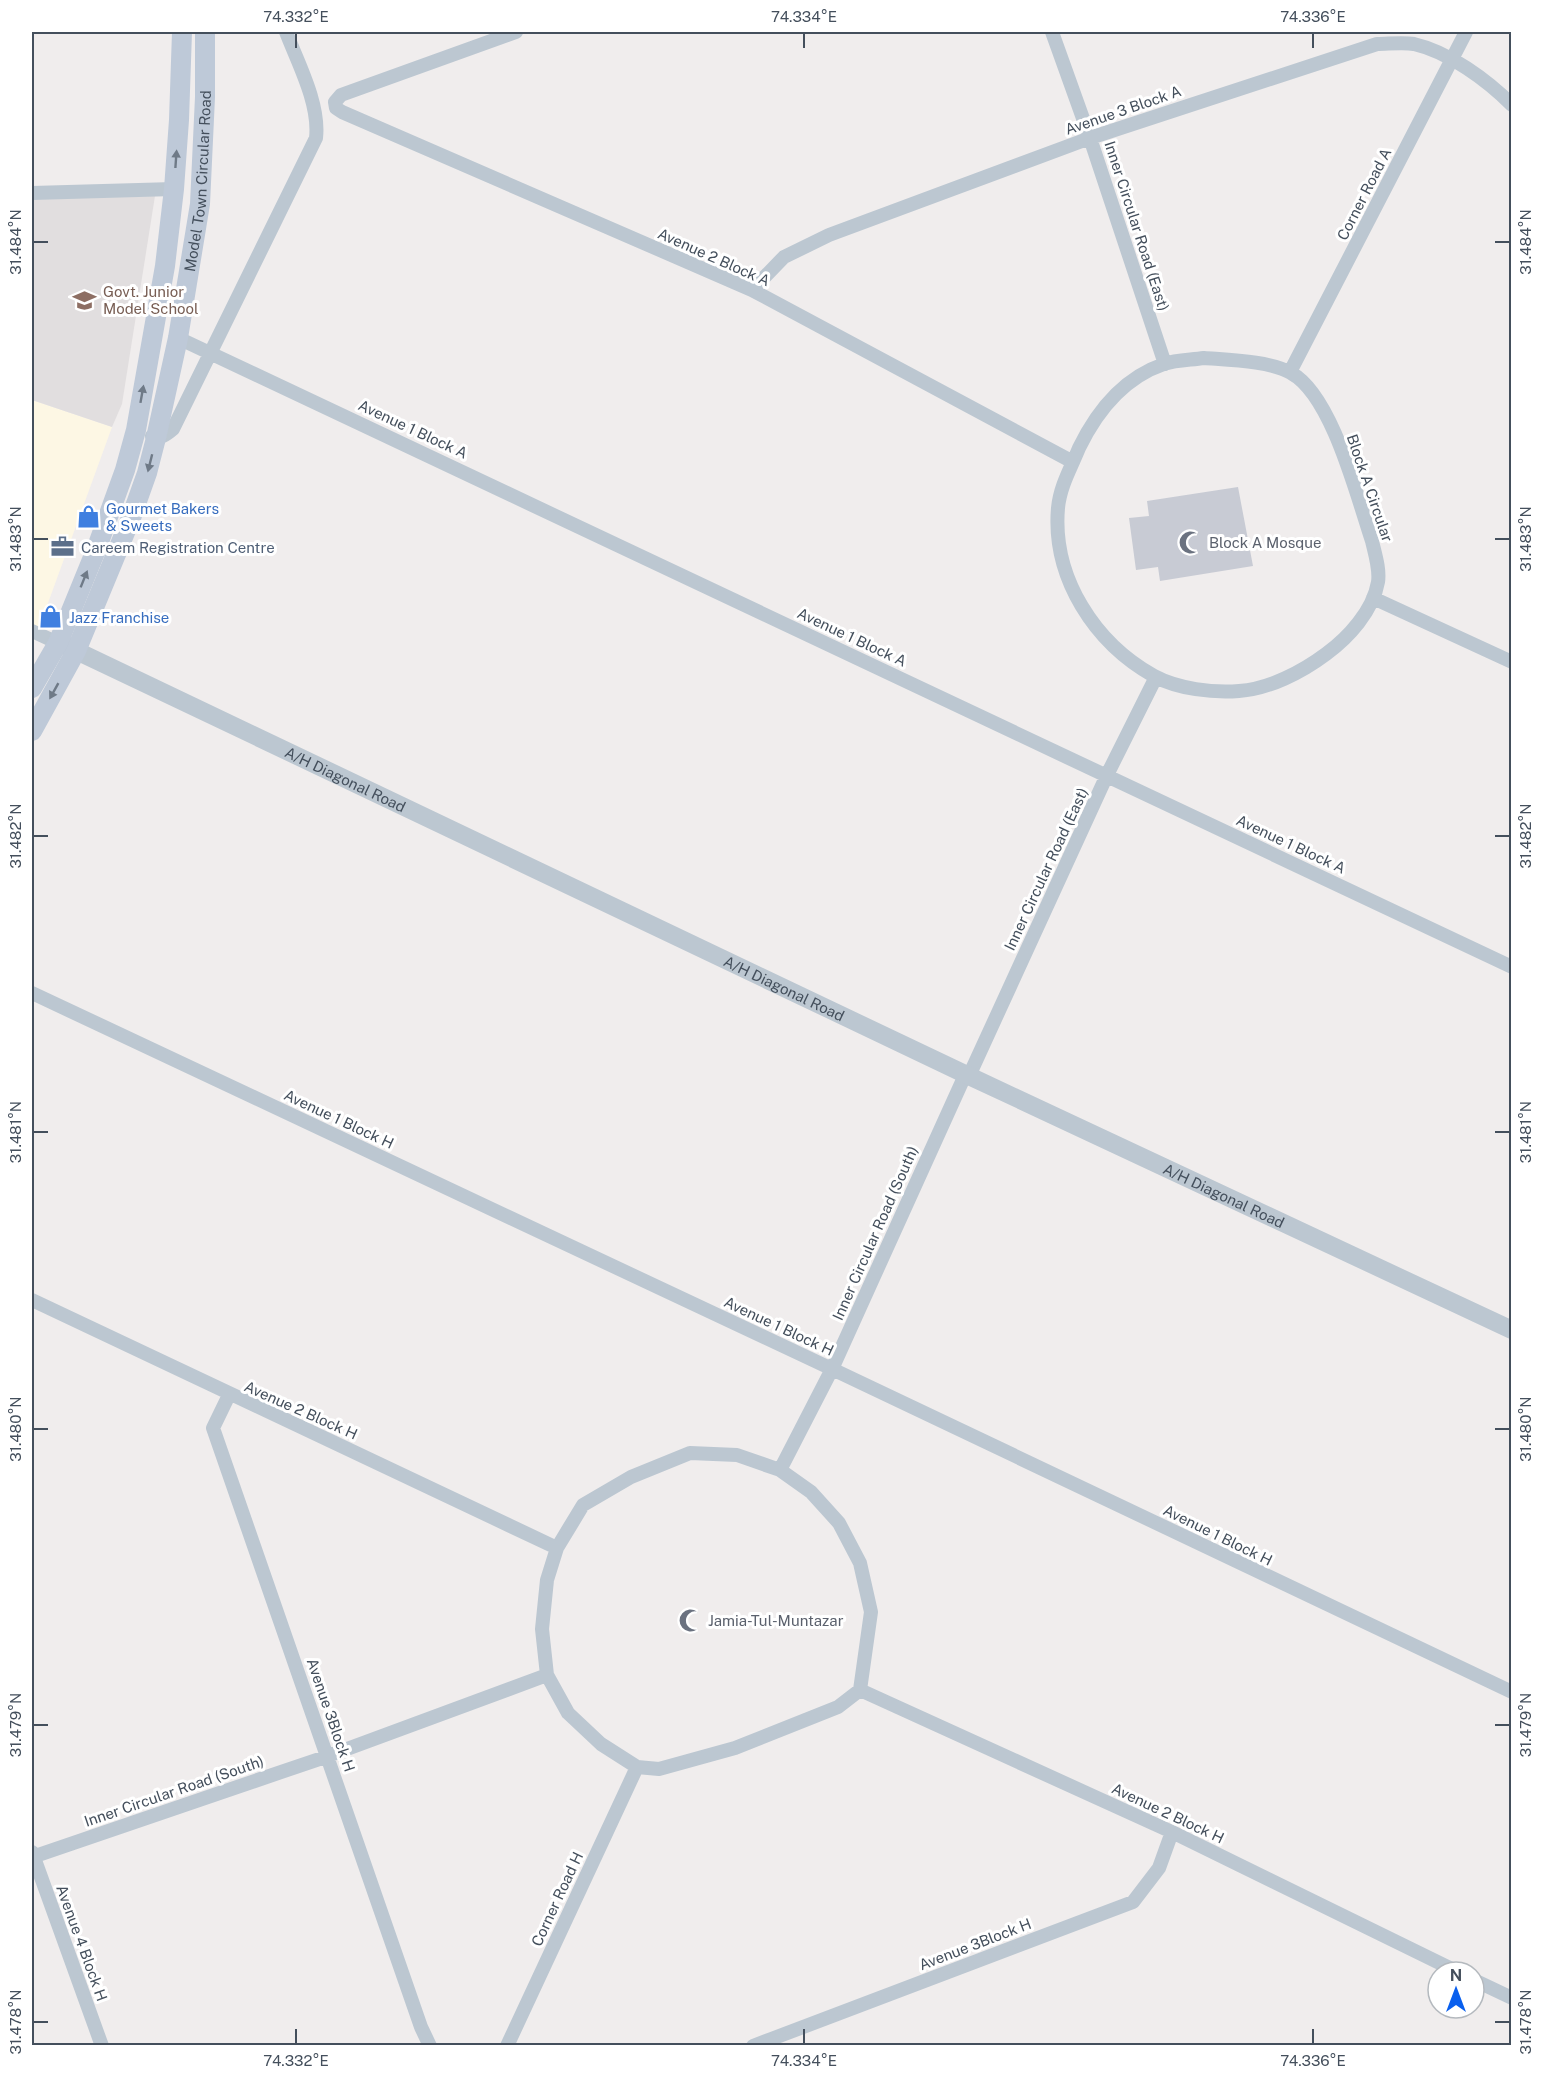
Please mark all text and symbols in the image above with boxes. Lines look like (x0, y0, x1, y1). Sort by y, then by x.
text: 74.332°E (263, 8, 329, 25)
text: 74.334°E (771, 8, 837, 25)
text: 74.336°E (1280, 8, 1346, 25)
street label: Avenue 3 Block A (1063, 82, 1184, 138)
street label: Model Town Circular Road (181, 90, 214, 273)
street label: Inner Circular Road (East) (1101, 139, 1173, 313)
street label: Corner Road A (1333, 145, 1395, 243)
one-way arrow (171, 150, 181, 169)
text: 31.484°N (7, 209, 24, 275)
text: 31.484°N (1517, 209, 1534, 275)
street label: Avenue 2 Block A (655, 225, 773, 290)
place label: Govt. Junior Model School (103, 283, 199, 317)
school or university icon: Govt. Junior Model School (72, 287, 98, 313)
one-way arrow (138, 384, 147, 403)
street label: Avenue 1 Block A (356, 396, 471, 462)
street label: Block A Circular (1344, 432, 1396, 544)
one-way arrow (144, 454, 154, 472)
place label: Gourmet Bakers & Sweets (106, 500, 219, 534)
shop icon: Gourmet Bakers & Sweets (75, 504, 101, 530)
text: 31.483°N (7, 506, 24, 572)
text: 31.483°N (1517, 506, 1534, 572)
mosque icon: Block A Mosque (1178, 529, 1204, 555)
office icon: Careem Registration Centre (50, 534, 76, 560)
place label: Block A Mosque (1209, 534, 1321, 551)
place label: Careem Registration Centre (81, 539, 275, 556)
one-way arrow (80, 570, 89, 588)
shop icon: Jazz Franchise (38, 604, 64, 630)
street label: Avenue 1 Block A (795, 604, 910, 670)
place label: Jazz Franchise (69, 609, 169, 626)
one-way arrow (49, 682, 59, 699)
street label: A/H Diagonal Road (282, 743, 409, 815)
street label: Inner Circular Road (East) (1001, 785, 1091, 953)
text: 31.482°N (7, 803, 24, 869)
text: 31.482°N (1517, 803, 1534, 869)
street label: Avenue 1 Block A (1234, 811, 1349, 877)
street label: A/H Diagonal Road (721, 952, 847, 1024)
street label: Avenue 1 Block H (281, 1086, 397, 1152)
text: 31.481°N (7, 1101, 24, 1163)
text: 31.481°N (1517, 1101, 1534, 1163)
street label: Inner Circular Road (South) (829, 1143, 921, 1323)
street label: A/H Diagonal Road (1161, 1160, 1287, 1231)
street label: Avenue 1 Block H (721, 1293, 837, 1359)
street label: Avenue 2 Block H (242, 1377, 360, 1443)
text: 31.480°N (7, 1396, 24, 1462)
text: 31.480°N (1517, 1396, 1534, 1462)
street label: Avenue 1 Block H (1161, 1501, 1275, 1569)
mosque icon: Jamia-Tul-Muntazar (677, 1607, 703, 1633)
place label: Jamia-Tul-Muntazar (708, 1612, 844, 1629)
street label: Avenue 3Block H (304, 1656, 358, 1774)
text: 31.479°N (7, 1693, 24, 1757)
text: 31.479°N (1517, 1693, 1534, 1757)
street label: Inner Circular Road (South) (82, 1752, 266, 1830)
street label: Avenue 2 Block H (1109, 1780, 1227, 1846)
street label: Corner Road H (528, 1849, 586, 1949)
street label: Avenue 4 Block H (53, 1883, 111, 2003)
street label: Avenue 3Block H (916, 1915, 1034, 1973)
north arrow (1426, 1960, 1486, 2020)
text: N (1450, 1966, 1462, 1985)
text: 31.478°N (7, 1990, 24, 2054)
text: 31.478°N (1517, 1990, 1534, 2054)
text: 74.332°E (263, 2052, 329, 2069)
text: 74.334°E (771, 2052, 837, 2069)
text: 74.336°E (1280, 2052, 1346, 2069)

